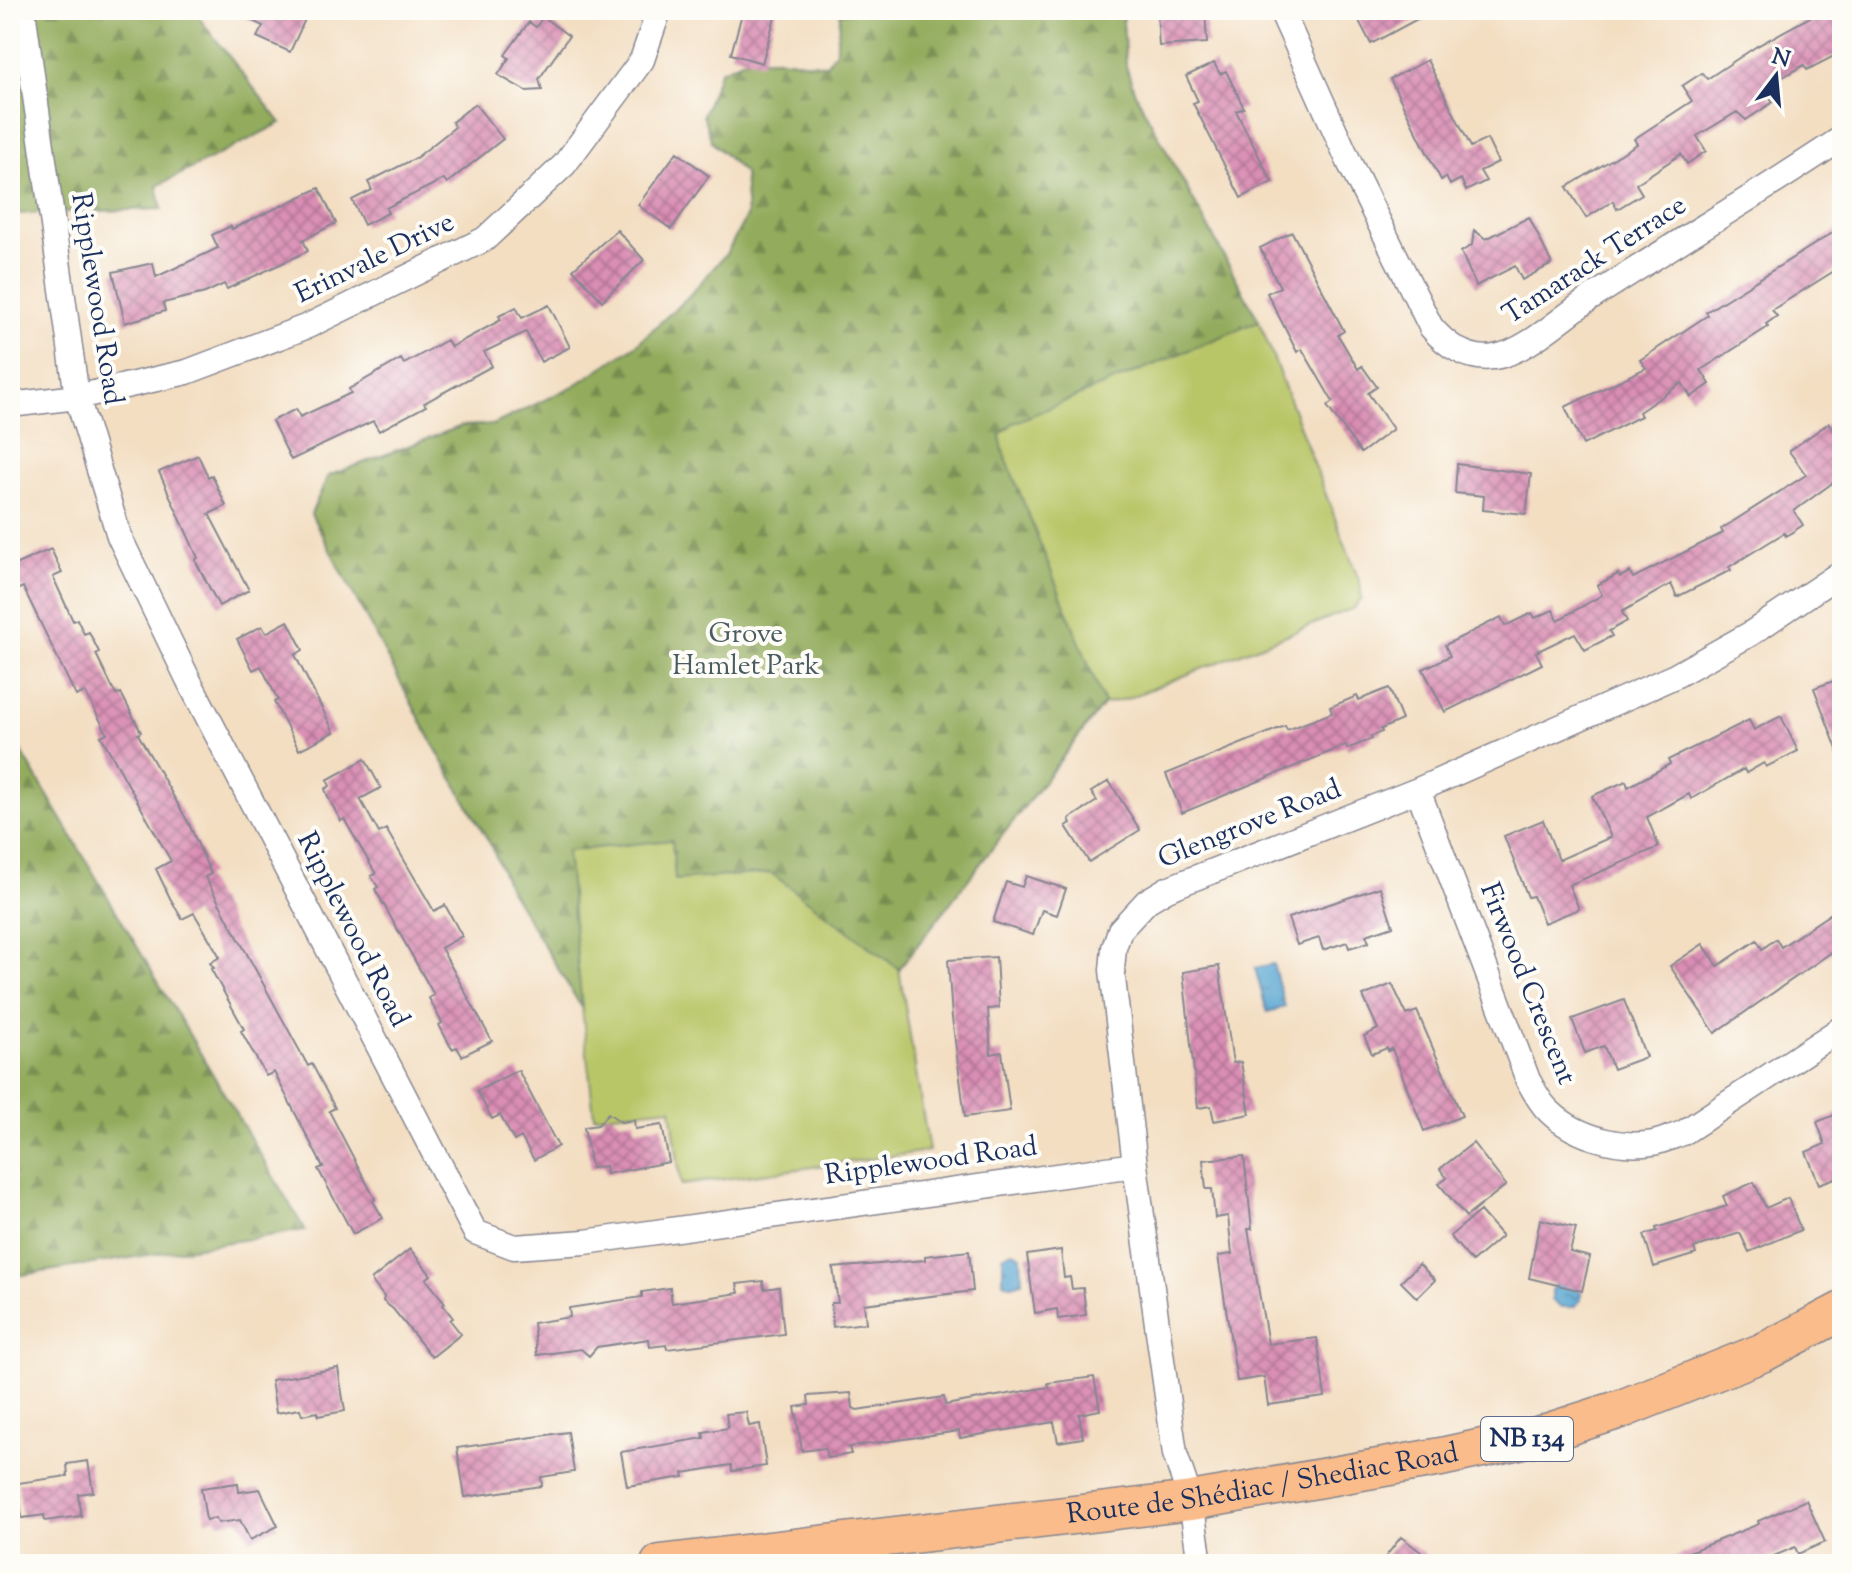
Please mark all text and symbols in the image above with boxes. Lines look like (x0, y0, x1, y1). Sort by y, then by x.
north arrow (1736, 36, 1816, 116)
text: N (1768, 42, 1794, 78)
street label: Tamarack Terrace (1495, 186, 1695, 336)
street label: Ripplewood Road (59, 190, 133, 408)
street label: Erinvale Drive (289, 203, 461, 315)
park label: Grove Hamlet Park (672, 615, 820, 687)
street label: Glengrove Road (1152, 770, 1348, 880)
street label: Ripplewood Road (286, 825, 419, 1035)
street label: Firwood Crescent (1468, 877, 1586, 1091)
street label: Ripplewood Road (822, 1127, 1040, 1197)
road number: NB 134 (1481, 1417, 1573, 1461)
street label: Route de Shédiac / Shediac Road (1065, 1434, 1463, 1536)

